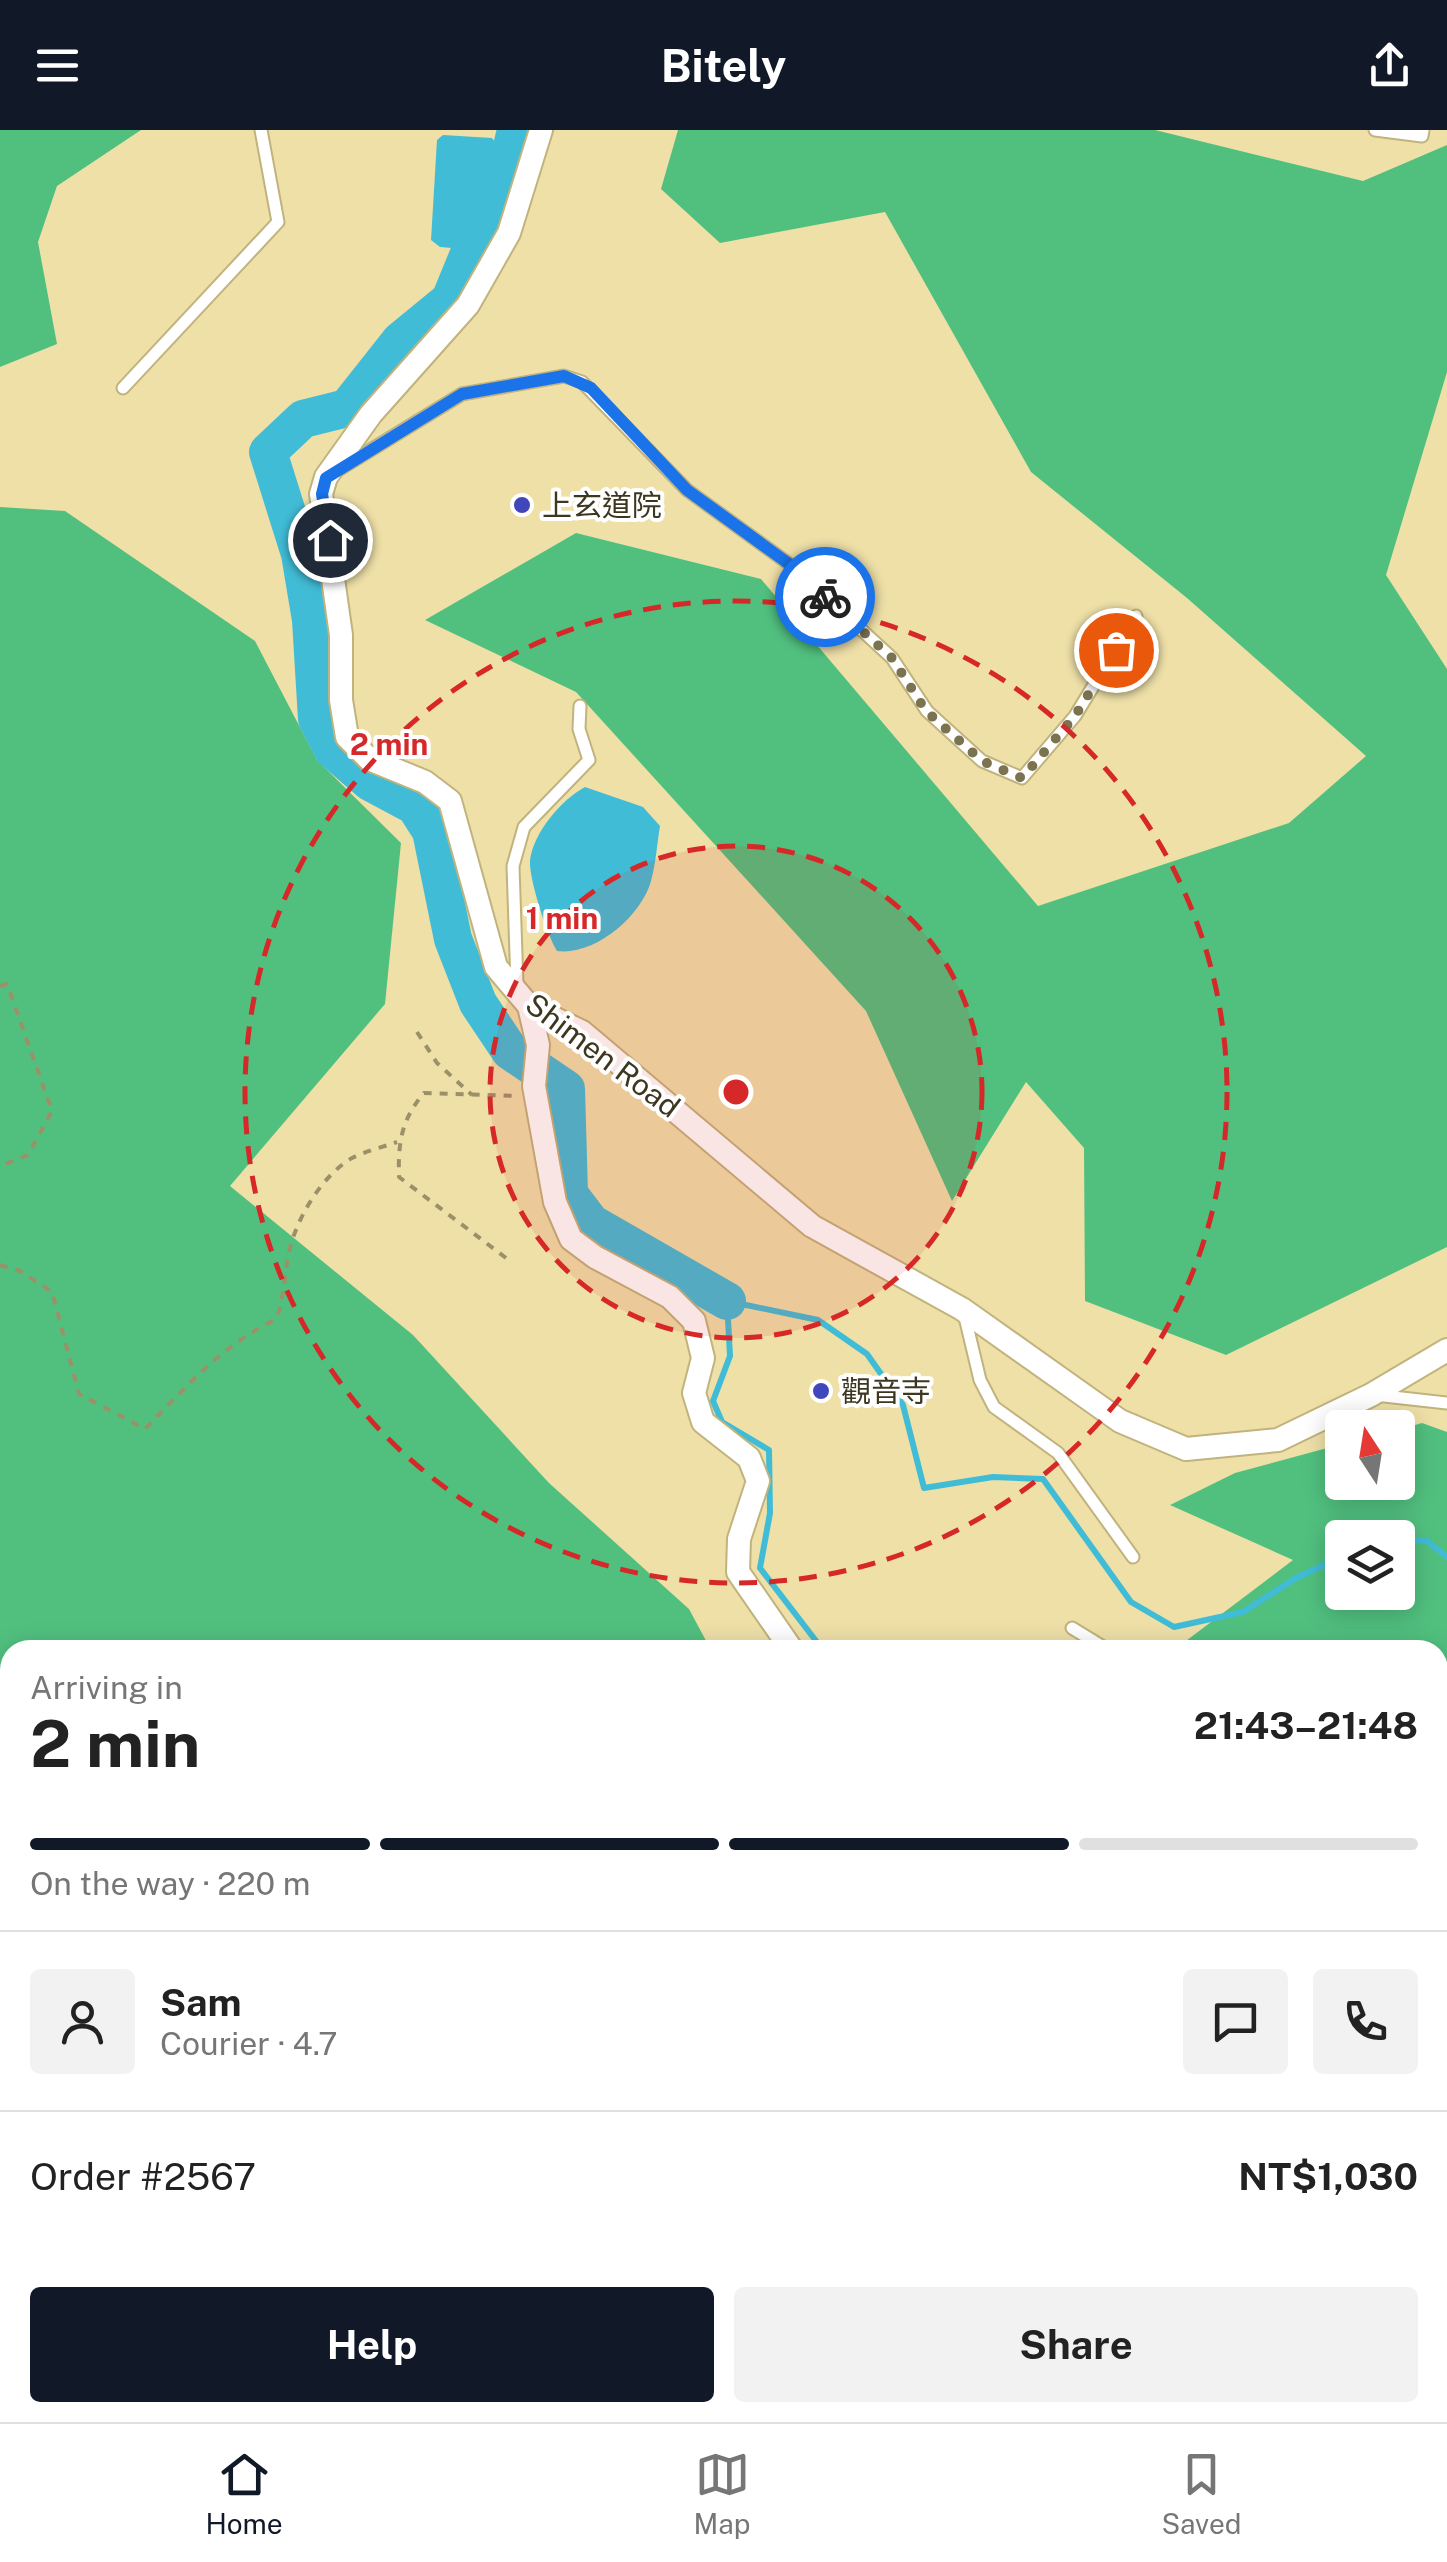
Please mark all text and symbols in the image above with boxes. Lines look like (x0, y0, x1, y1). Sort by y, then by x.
icon: menu (30, 38, 85, 93)
icon: share (1362, 38, 1417, 93)
text: Bitely (661, 39, 786, 92)
place label: 上玄道院 (542, 487, 662, 523)
marker: 上玄道院 (511, 494, 533, 516)
pin (288, 498, 373, 583)
icon: home (303, 513, 358, 568)
courier (775, 547, 875, 647)
icon: bike (798, 570, 853, 625)
pin (1074, 608, 1159, 693)
icon: bag (1089, 623, 1144, 678)
text: 2 min (350, 726, 428, 762)
text: 1 min (526, 900, 598, 936)
street label: Shimen Road (519, 985, 687, 1125)
centre of rings (718, 1074, 754, 1110)
place label: 觀音寺 (841, 1373, 931, 1409)
marker: 觀音寺 (810, 1380, 832, 1402)
north arrow (1325, 1410, 1415, 1500)
map controls (1325, 1410, 1415, 1610)
button: layers (1325, 1520, 1415, 1610)
text: Arriving in (30, 1669, 183, 1706)
text: 21:43–21:48 (1194, 1703, 1418, 1748)
text: 2 min (30, 1705, 200, 1782)
text: On the way · 220 m (30, 1865, 311, 1902)
button: person (30, 1969, 135, 2074)
button: chat (1183, 1969, 1288, 2074)
button: phone (1313, 1969, 1418, 2074)
text: Sam (160, 1980, 242, 2025)
text: Courier · 4.7 (160, 2025, 337, 2062)
text: Order #2567 (30, 2154, 256, 2199)
text: NT$1,030 (1238, 2154, 1418, 2199)
button: Help (30, 2287, 714, 2402)
button: Share (734, 2287, 1418, 2402)
tab: Home (205, 2447, 283, 2540)
tab: Map (694, 2447, 750, 2540)
tab: Saved (1161, 2447, 1242, 2540)

